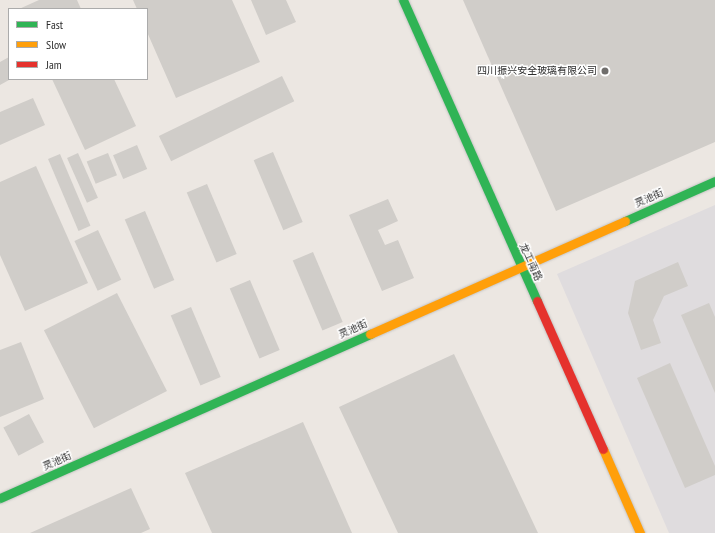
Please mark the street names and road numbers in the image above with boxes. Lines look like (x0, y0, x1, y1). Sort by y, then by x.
street label: 灵池街 (633, 186, 665, 210)
street label: 龙工南路 (517, 241, 545, 283)
street label: 灵池街 (337, 317, 369, 341)
street label: 灵池街 (41, 449, 73, 473)

